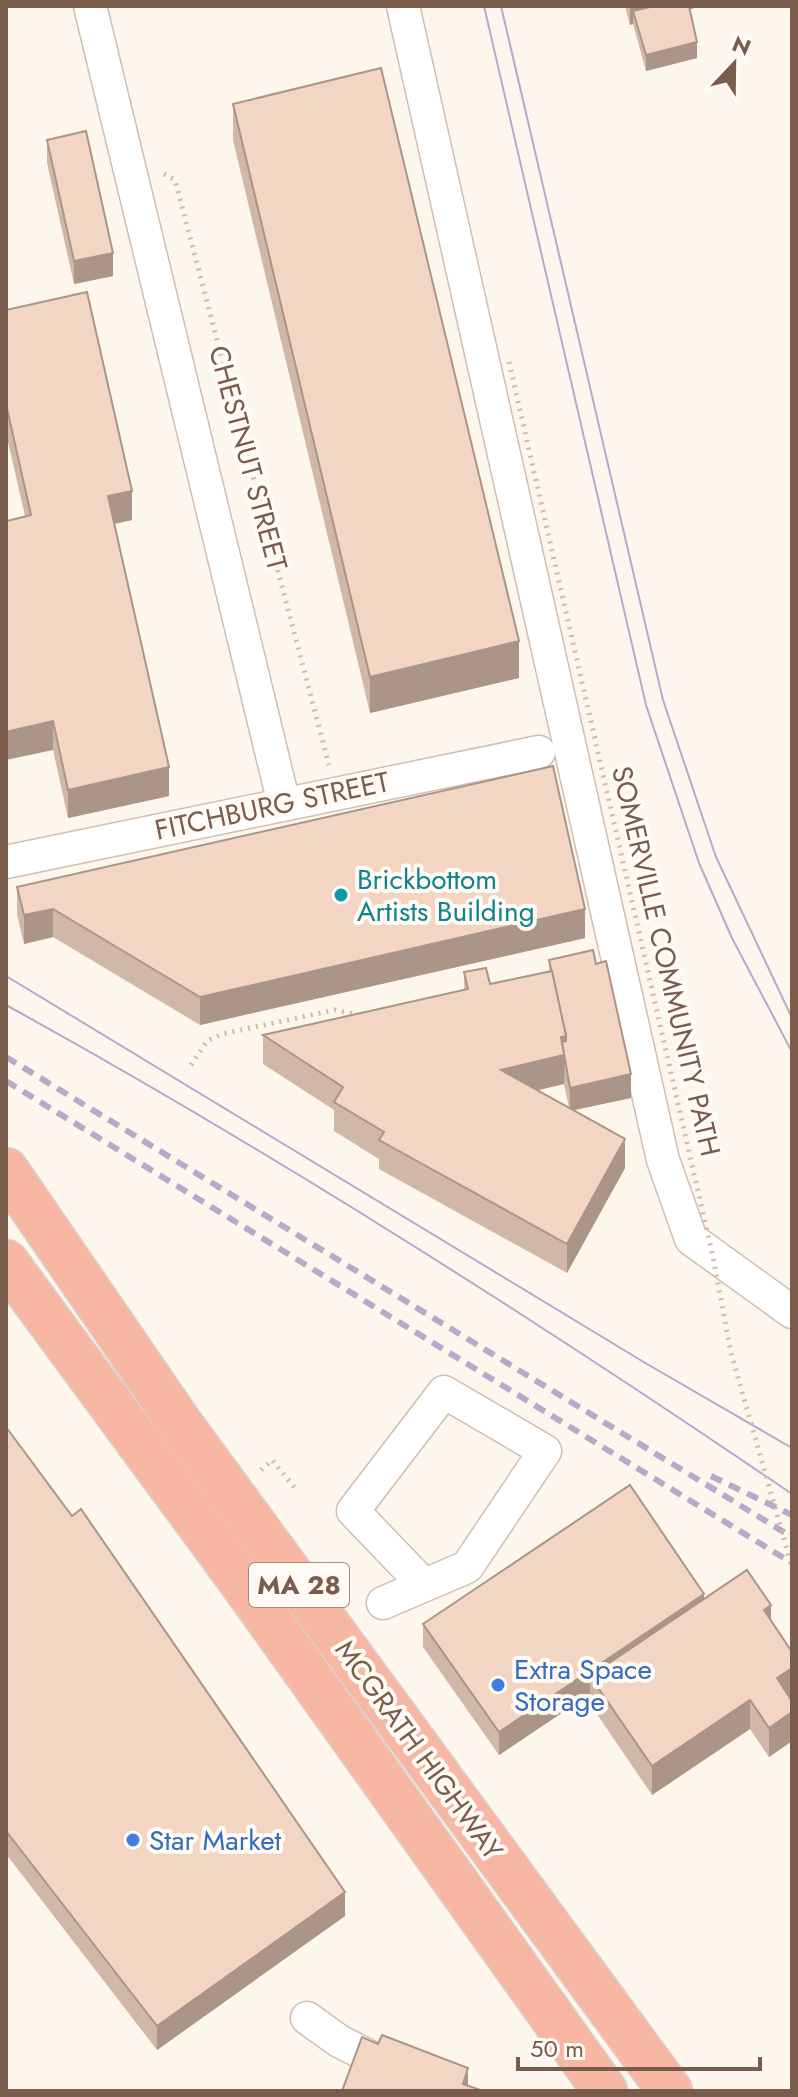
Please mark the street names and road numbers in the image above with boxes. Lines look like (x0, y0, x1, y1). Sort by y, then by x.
street label: CHESTNUT STREET (198, 341, 298, 575)
street label: FITCHBURG STREET (151, 761, 393, 851)
street label: SOMERVILLE COMMUNITY PATH (601, 762, 731, 1160)
road number: MA 28 (249, 1563, 349, 1607)
street label: MCGRATH HIGHWAY (325, 1632, 513, 1869)

